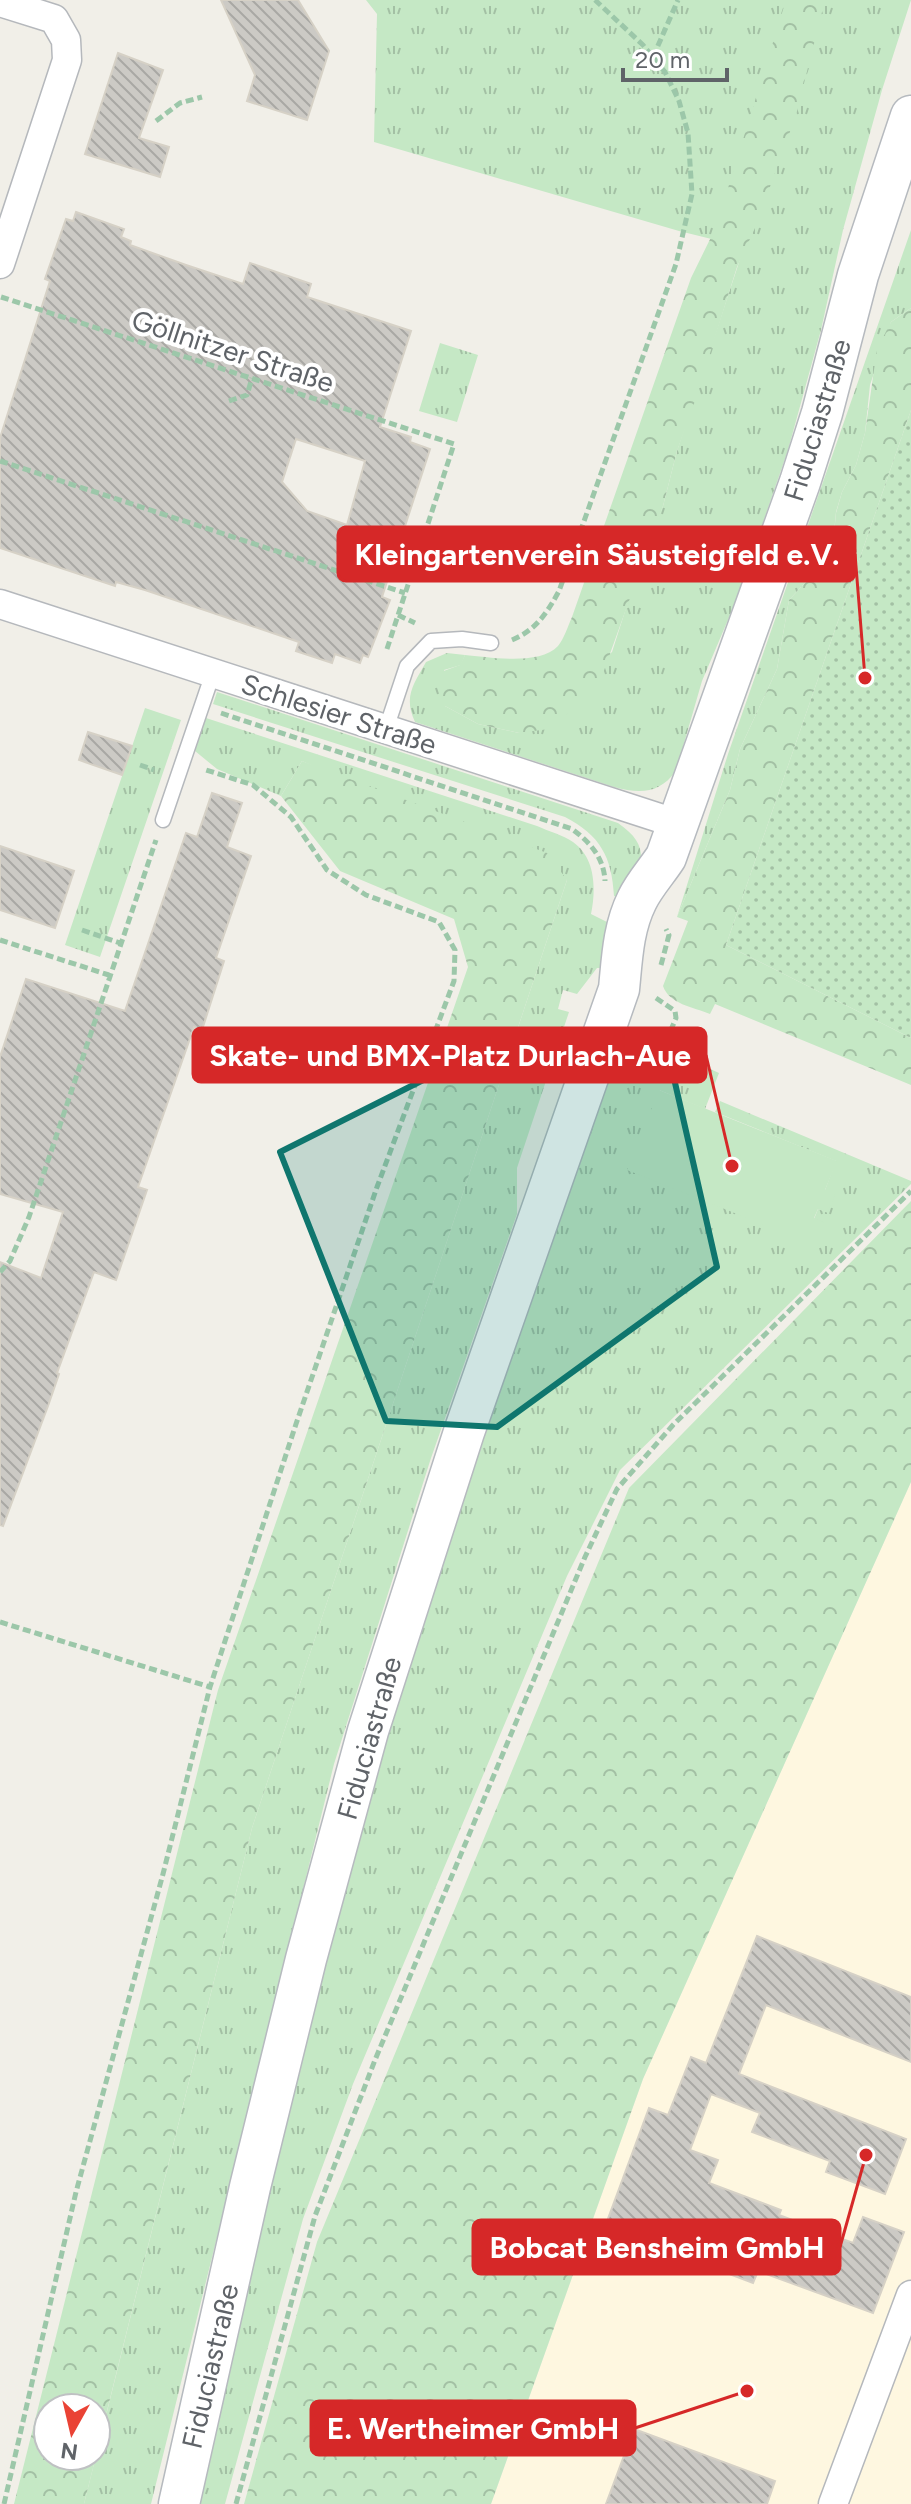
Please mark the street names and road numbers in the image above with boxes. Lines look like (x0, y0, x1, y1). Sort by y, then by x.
street label: Göllnitzer Straße (128, 302, 338, 400)
street label: Fiduciastraße (776, 335, 858, 505)
street label: Schlesier Straße (237, 666, 441, 762)
street label: Fiduciastraße (329, 1653, 409, 1823)
street label: Fiduciastraße (175, 2280, 245, 2452)

